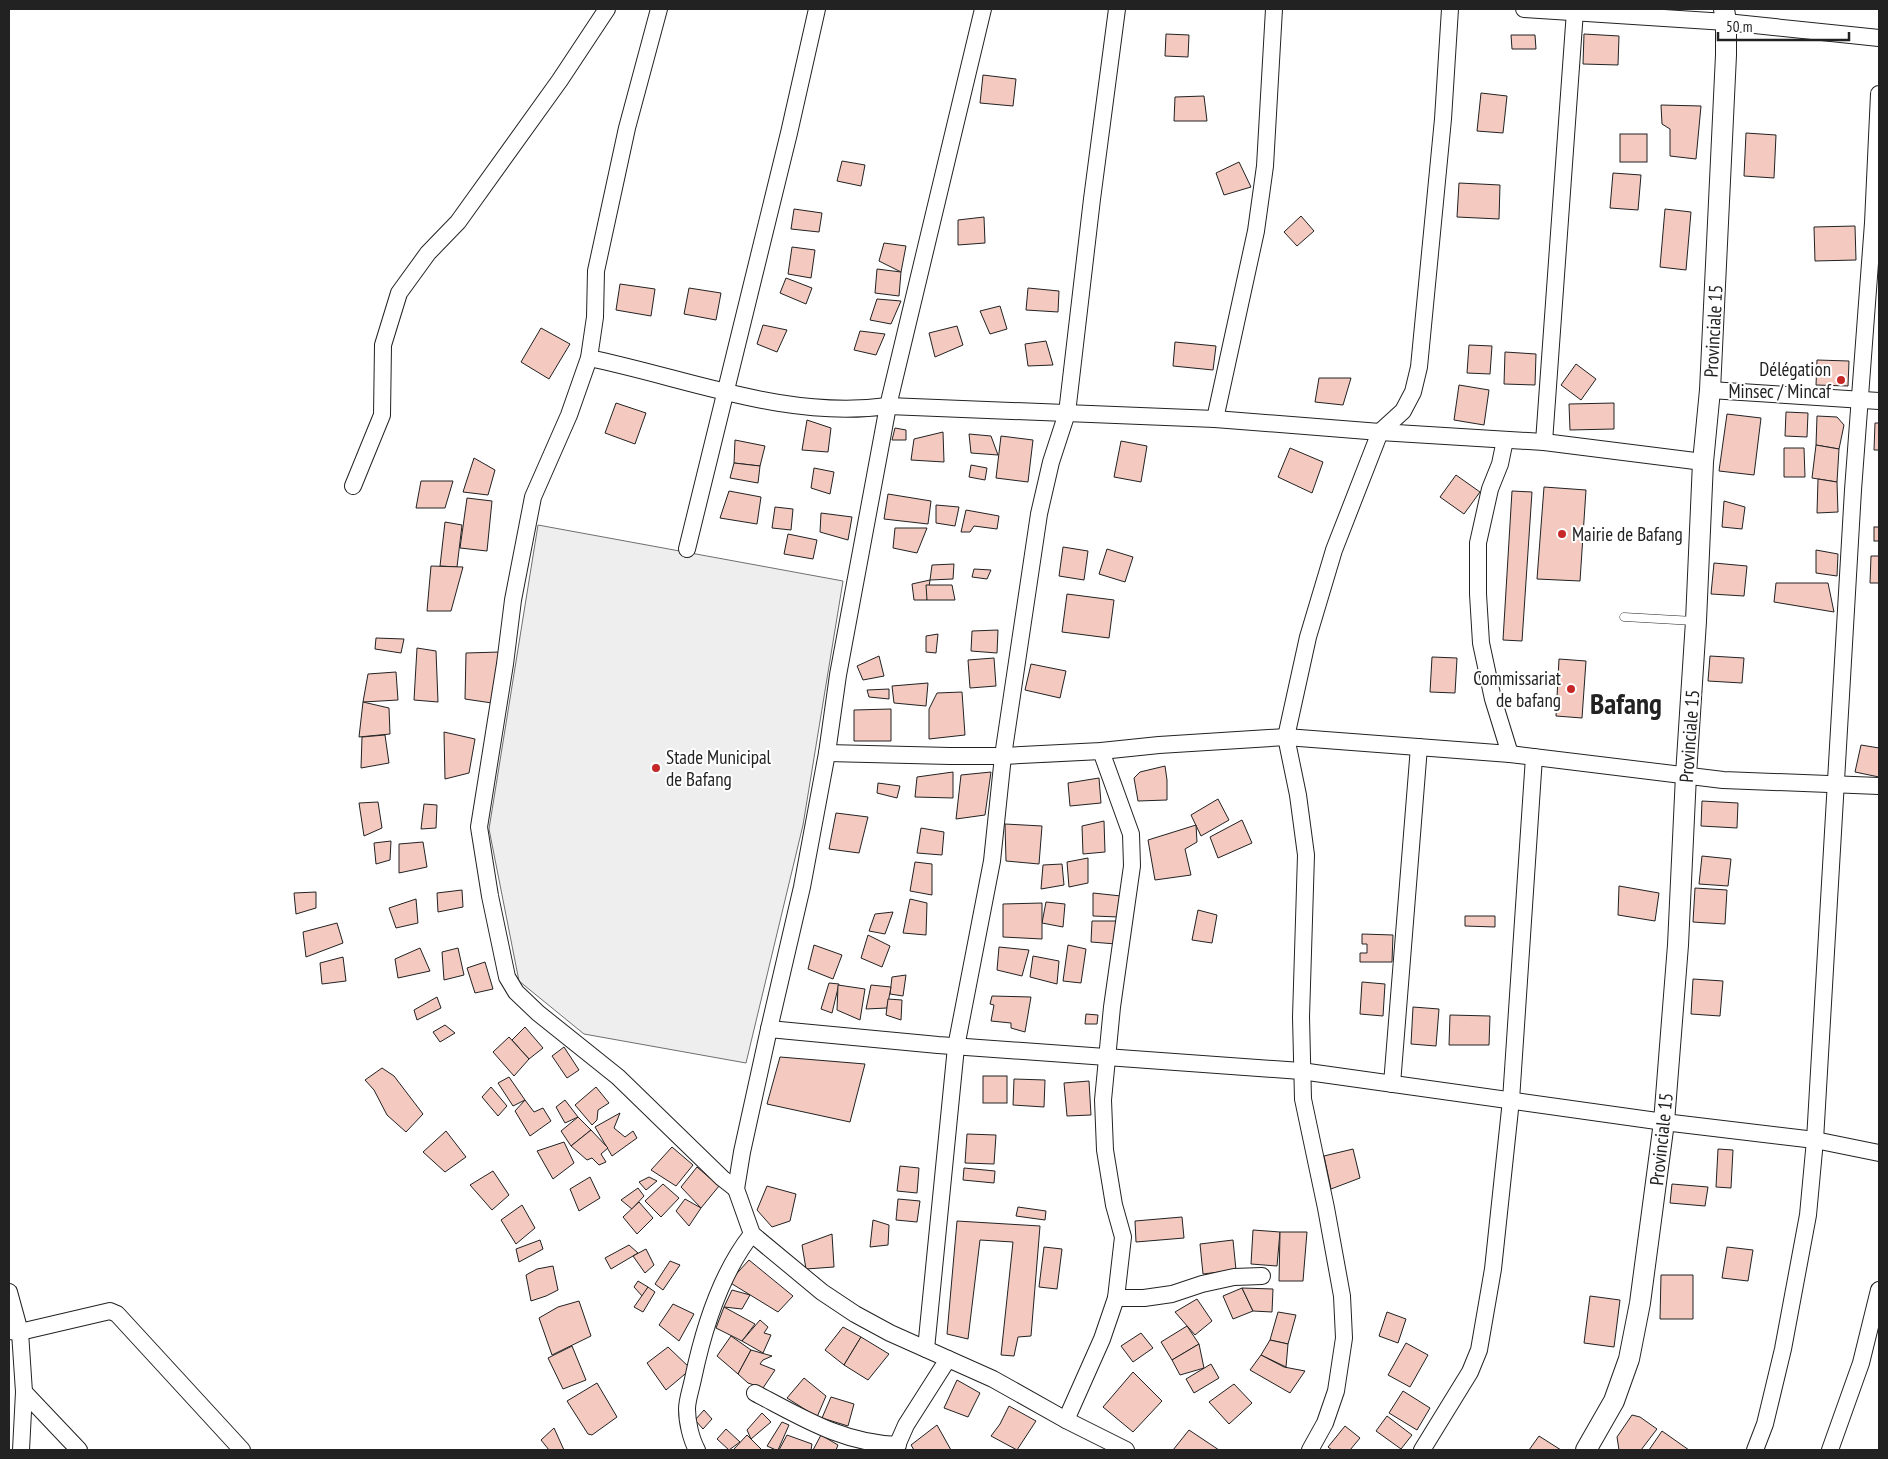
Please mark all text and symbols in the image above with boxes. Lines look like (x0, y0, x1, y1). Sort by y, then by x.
scale bar (1718, 10, 1849, 42)
text: 50 m (1726, 17, 1752, 36)
street label: Provinciale 15 (1699, 284, 1727, 378)
place label: Délégation Minsec / Mincaf (1728, 357, 1832, 403)
marker: Délégation Minsec / Mincaf (1835, 374, 1847, 386)
place label: Mairie de Bafang (1572, 522, 1683, 546)
marker: Mairie de Bafang (1556, 528, 1568, 540)
place label: Commissariat de bafang (1473, 666, 1562, 712)
marker: Commissariat de bafang (1565, 683, 1577, 695)
district label: Bafang (1590, 684, 1662, 722)
street label: Provinciale 15 (1674, 689, 1704, 783)
place label: Stade Municipal de Bafang (666, 745, 772, 791)
marker: Stade Municipal de Bafang (650, 762, 662, 774)
street label: Provinciale 15 (1644, 1091, 1678, 1187)

